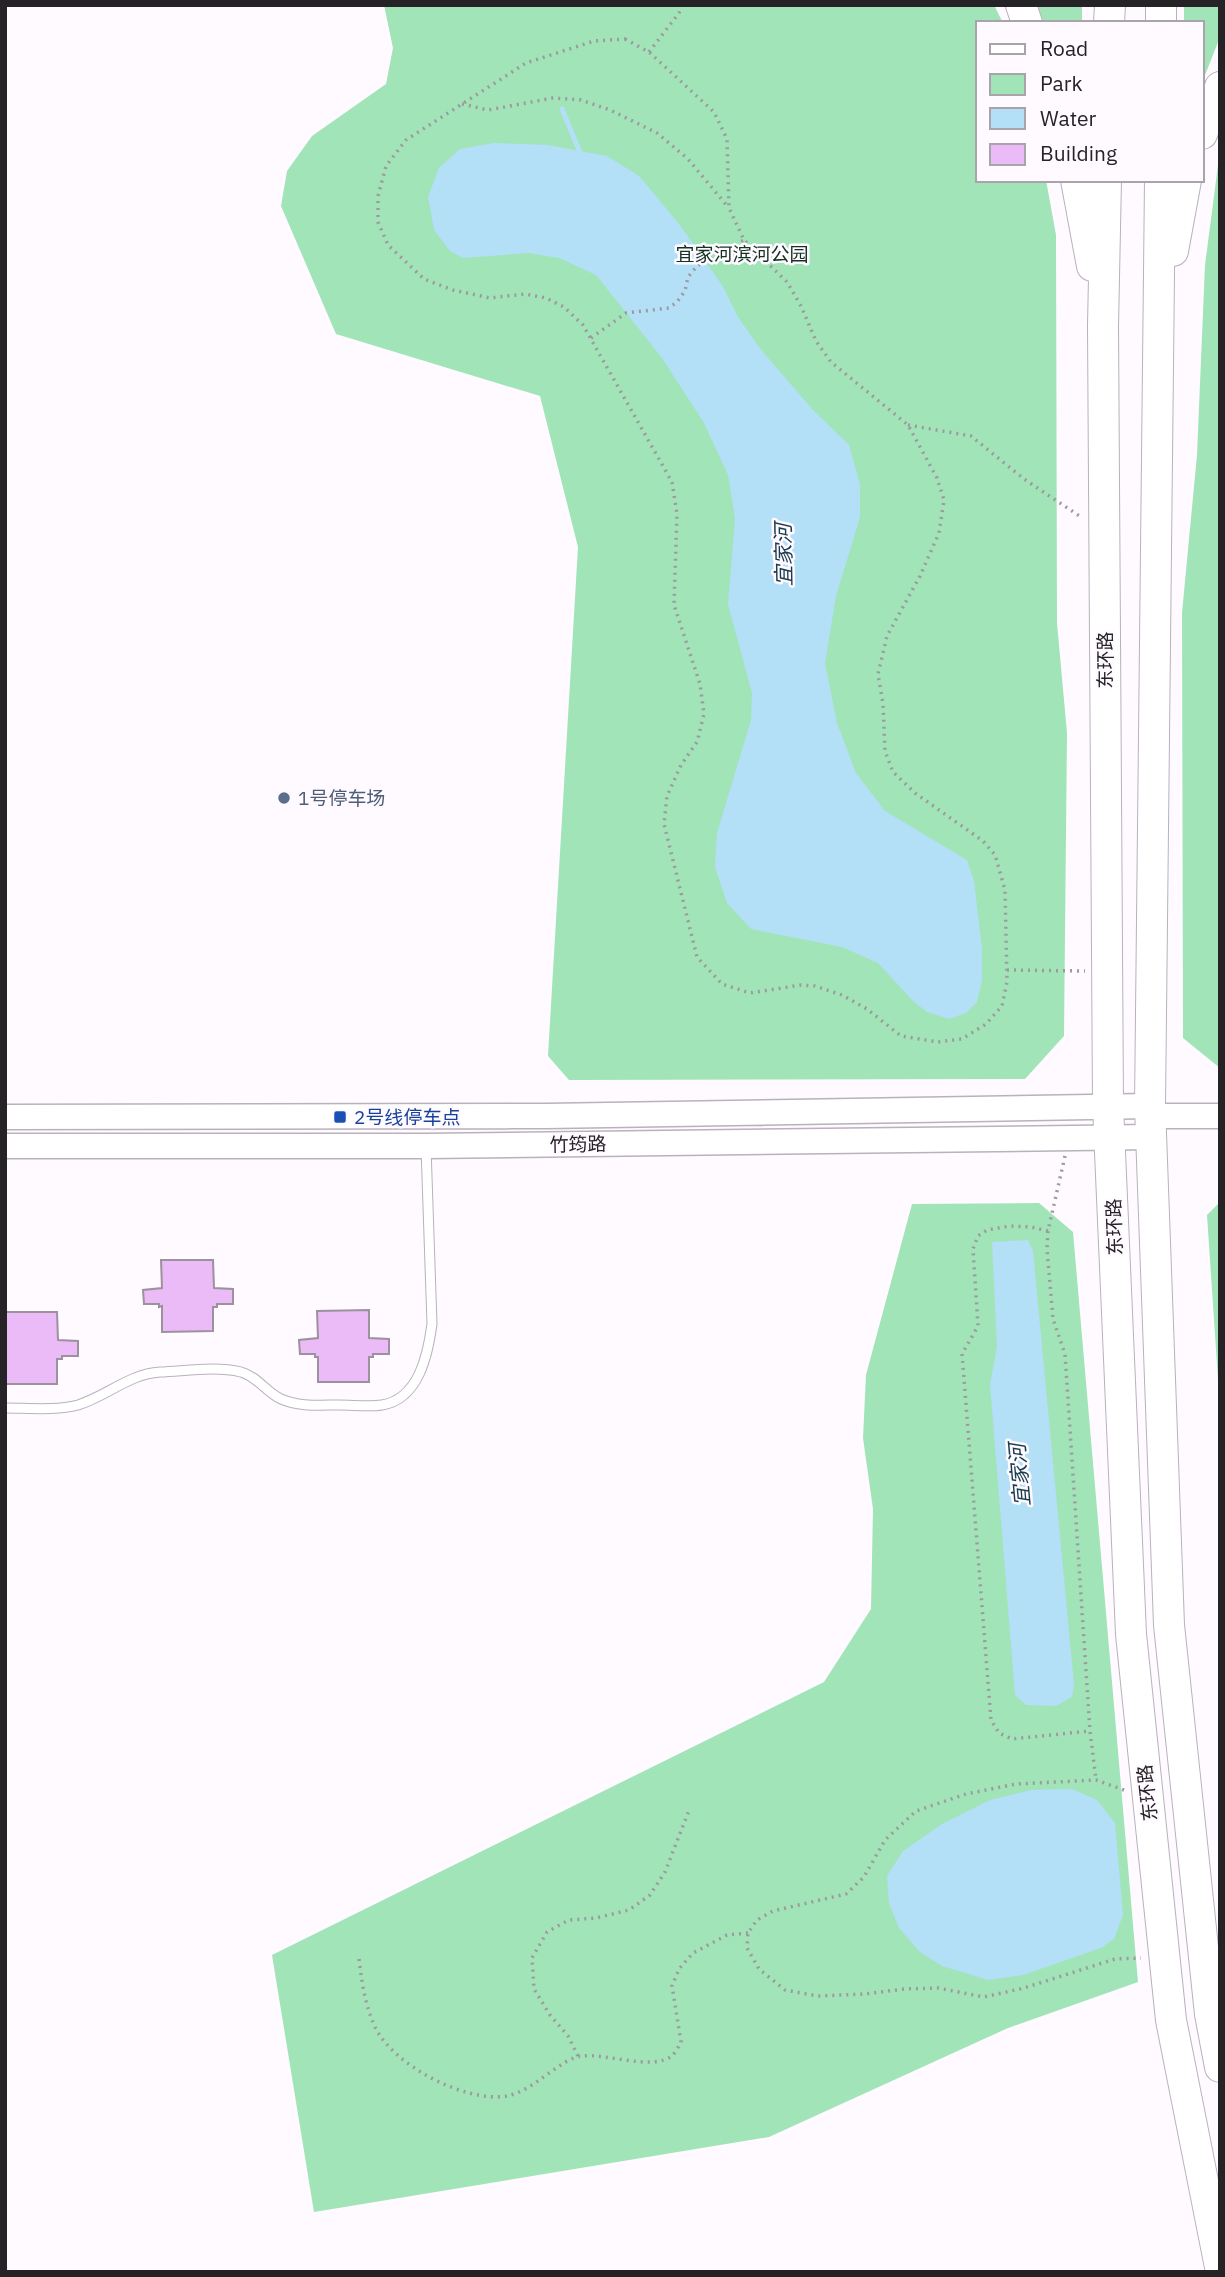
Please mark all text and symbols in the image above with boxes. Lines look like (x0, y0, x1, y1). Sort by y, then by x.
legend (976, 21, 1204, 182)
text: Road (1040, 34, 1088, 62)
text: Park (1040, 69, 1083, 97)
text: Water (1040, 104, 1097, 132)
text: Building (1040, 139, 1117, 167)
park label: 宜家河滨河公园 (675, 242, 809, 266)
water label: 宜家河 (768, 519, 798, 587)
street label: 东环路 (1093, 631, 1117, 689)
place label: 1号停车场 (298, 786, 385, 810)
marker: 1号停车场 (276, 790, 292, 806)
place label: 2号线停车点 (354, 1105, 460, 1129)
marker: 2号线停车点 (332, 1109, 348, 1125)
street label: 竹筠路 (549, 1132, 607, 1156)
street label: 东环路 (1101, 1198, 1127, 1256)
water label: 宜家河 (1002, 1438, 1036, 1508)
street label: 东环路 (1132, 1763, 1162, 1823)

